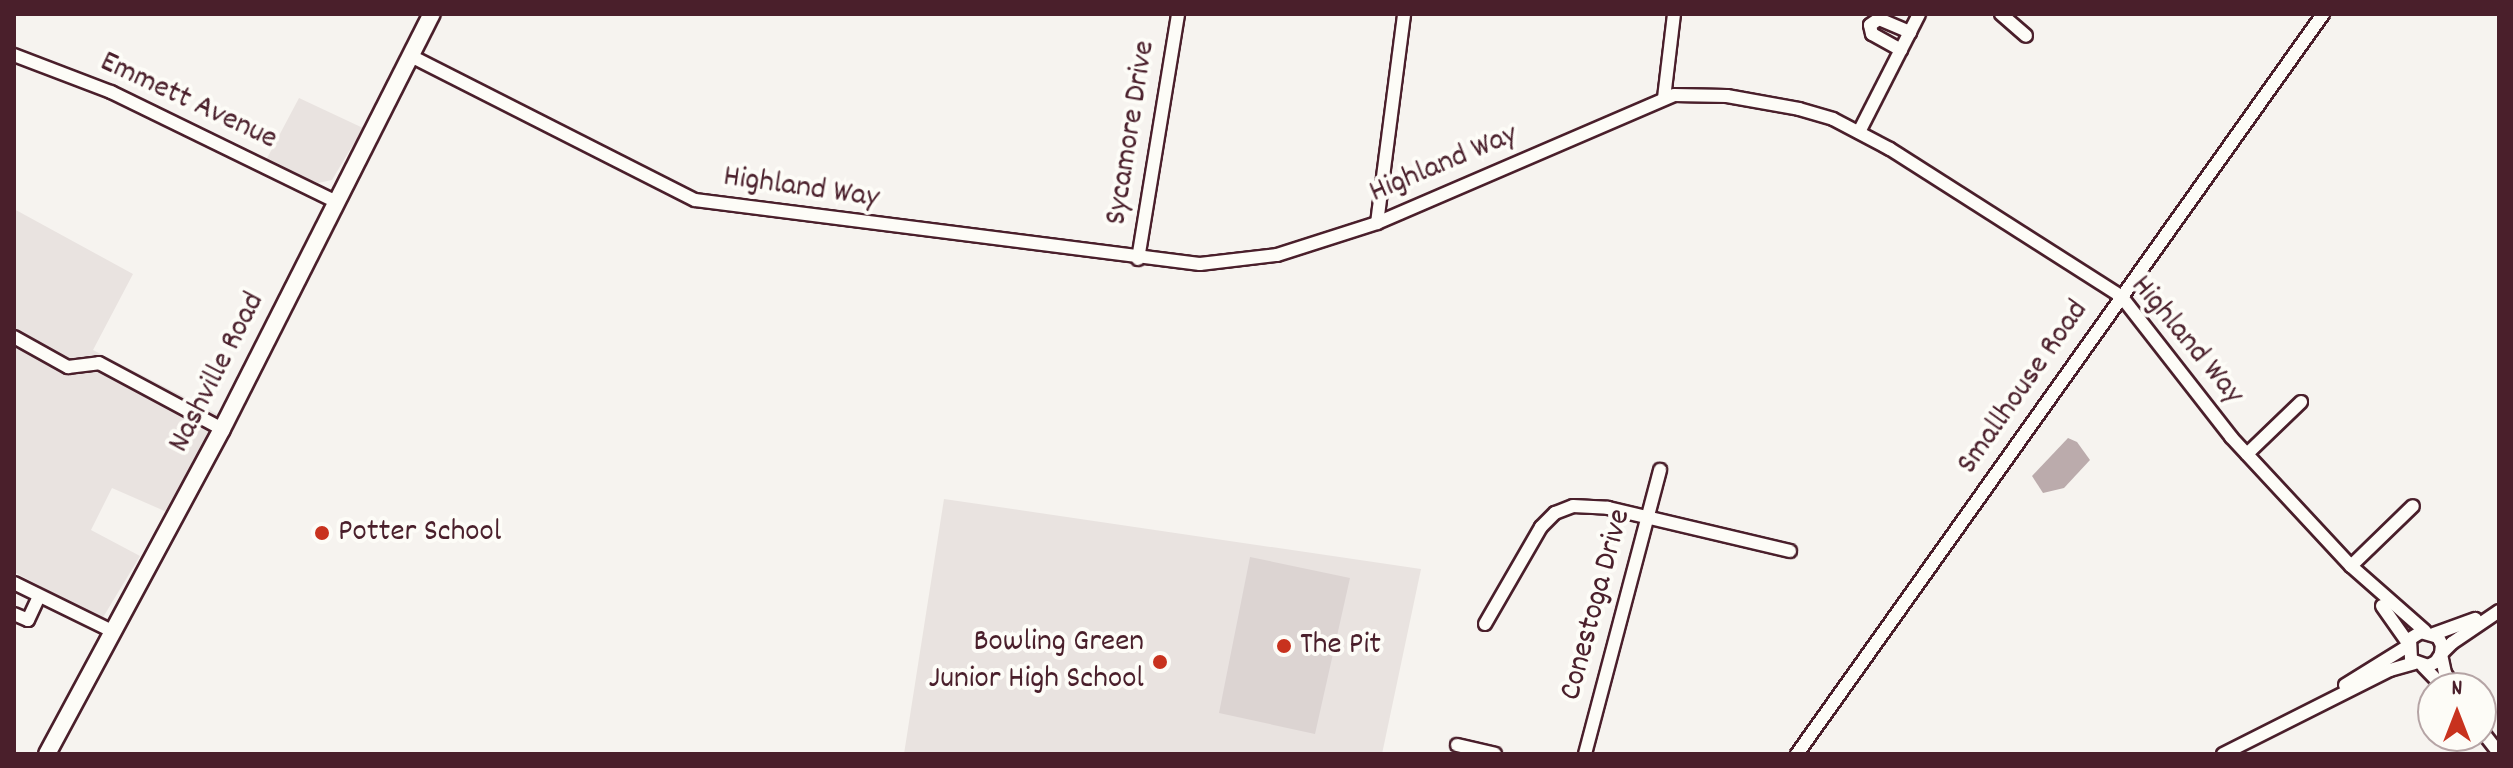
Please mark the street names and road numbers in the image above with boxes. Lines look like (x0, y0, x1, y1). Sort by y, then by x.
street label: Sycamore Drive (1098, 38, 1166, 228)
street label: Emmett Avenue (93, 44, 283, 160)
street label: Highland Way (1364, 117, 1524, 213)
street label: Highland Way (721, 159, 881, 219)
street label: Highland Way (2121, 269, 2251, 413)
street label: Nashville Road (161, 286, 275, 460)
street label: Smallhouse Road (1950, 294, 2098, 482)
street label: Conestoga Drive (1553, 505, 1641, 705)

